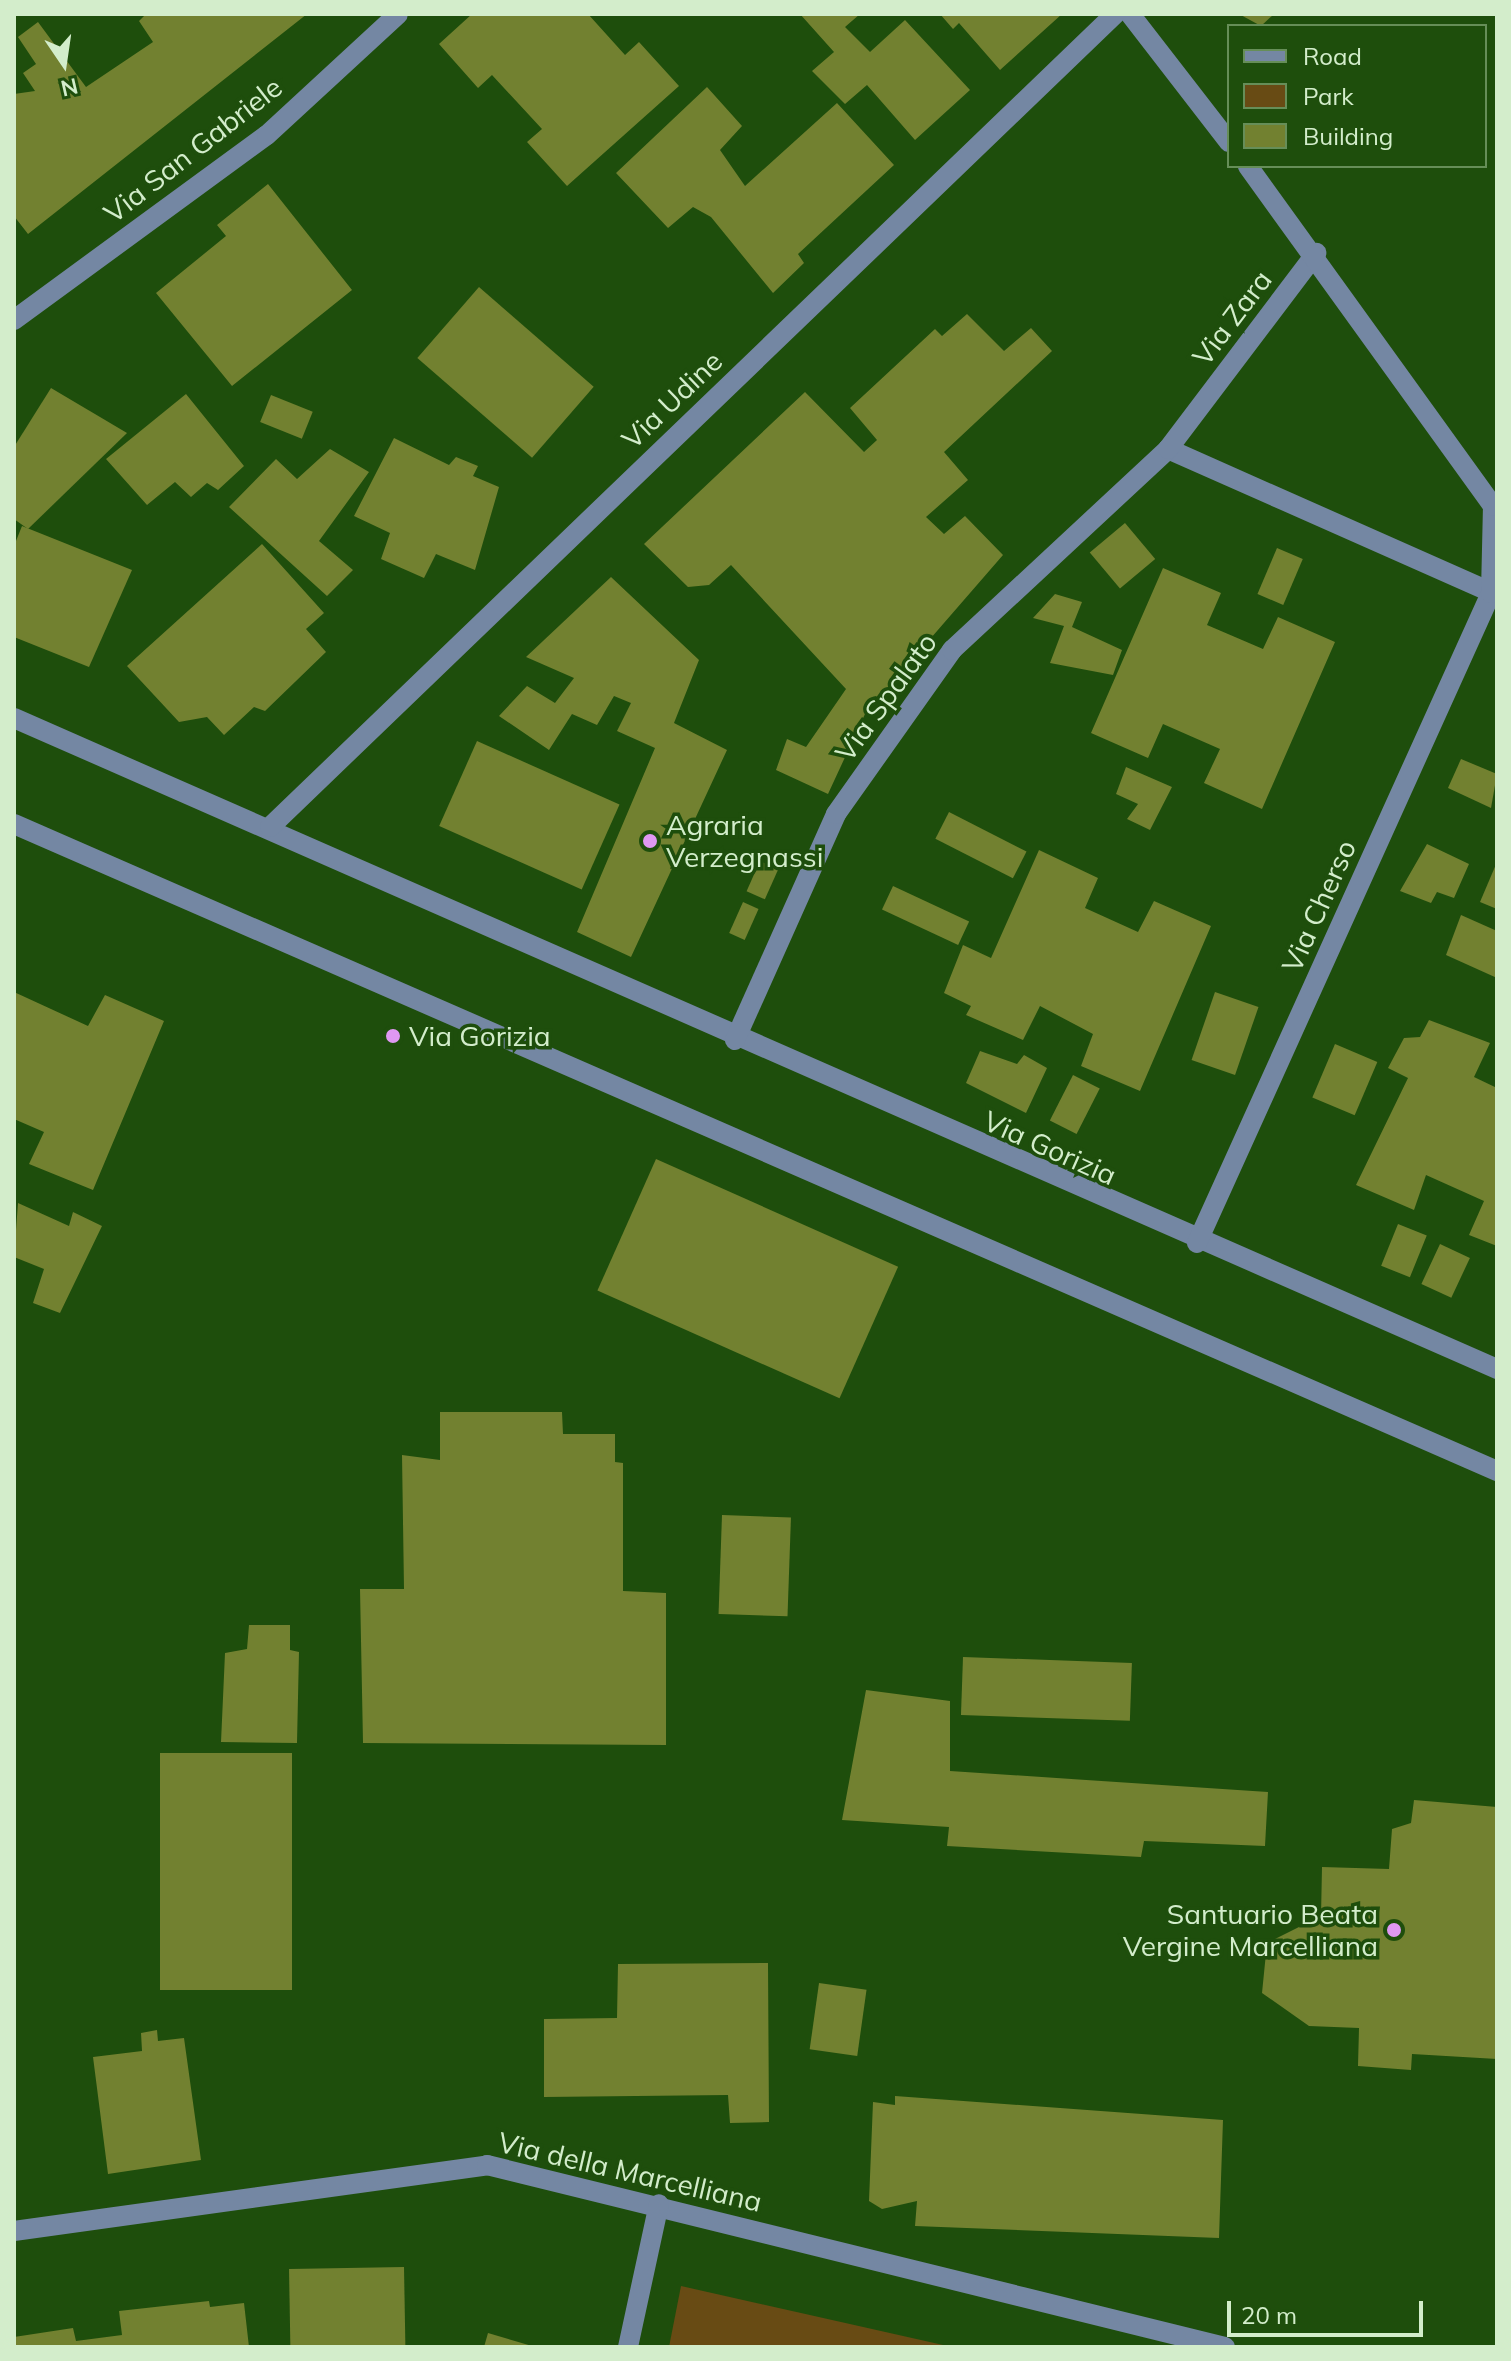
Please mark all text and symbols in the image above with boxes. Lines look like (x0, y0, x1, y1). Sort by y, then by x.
north arrow (24, 24, 104, 104)
legend (1227, 24, 1487, 168)
text: Road (1303, 41, 1362, 71)
street label: Via San Gabriele (97, 70, 289, 230)
text: N (58, 72, 81, 103)
text: Park (1303, 81, 1354, 111)
text: Building (1303, 121, 1393, 151)
street label: Via Zara (1185, 264, 1279, 372)
street label: Via Udine (615, 344, 729, 456)
street label: Via Spalato (828, 626, 944, 768)
place label: Agraria Verzegnassi (666, 808, 823, 874)
marker: Agraria Verzegnassi (641, 832, 659, 850)
street label: Via Cherso (1275, 835, 1363, 977)
place label: Via Gorizia (409, 1019, 551, 1053)
marker: Via Gorizia (384, 1027, 402, 1045)
street label: Via Gorizia (978, 1104, 1122, 1192)
place label: Santuario Beata Vergine Marcelliana (1123, 1897, 1378, 1963)
marker: Santuario Beata Vergine Marcelliana (1385, 1921, 1403, 1939)
street label: Via della Marcelliana (495, 2125, 765, 2219)
scale bar (1231, 2285, 1427, 2335)
text: 20 m (1241, 2300, 1297, 2330)

